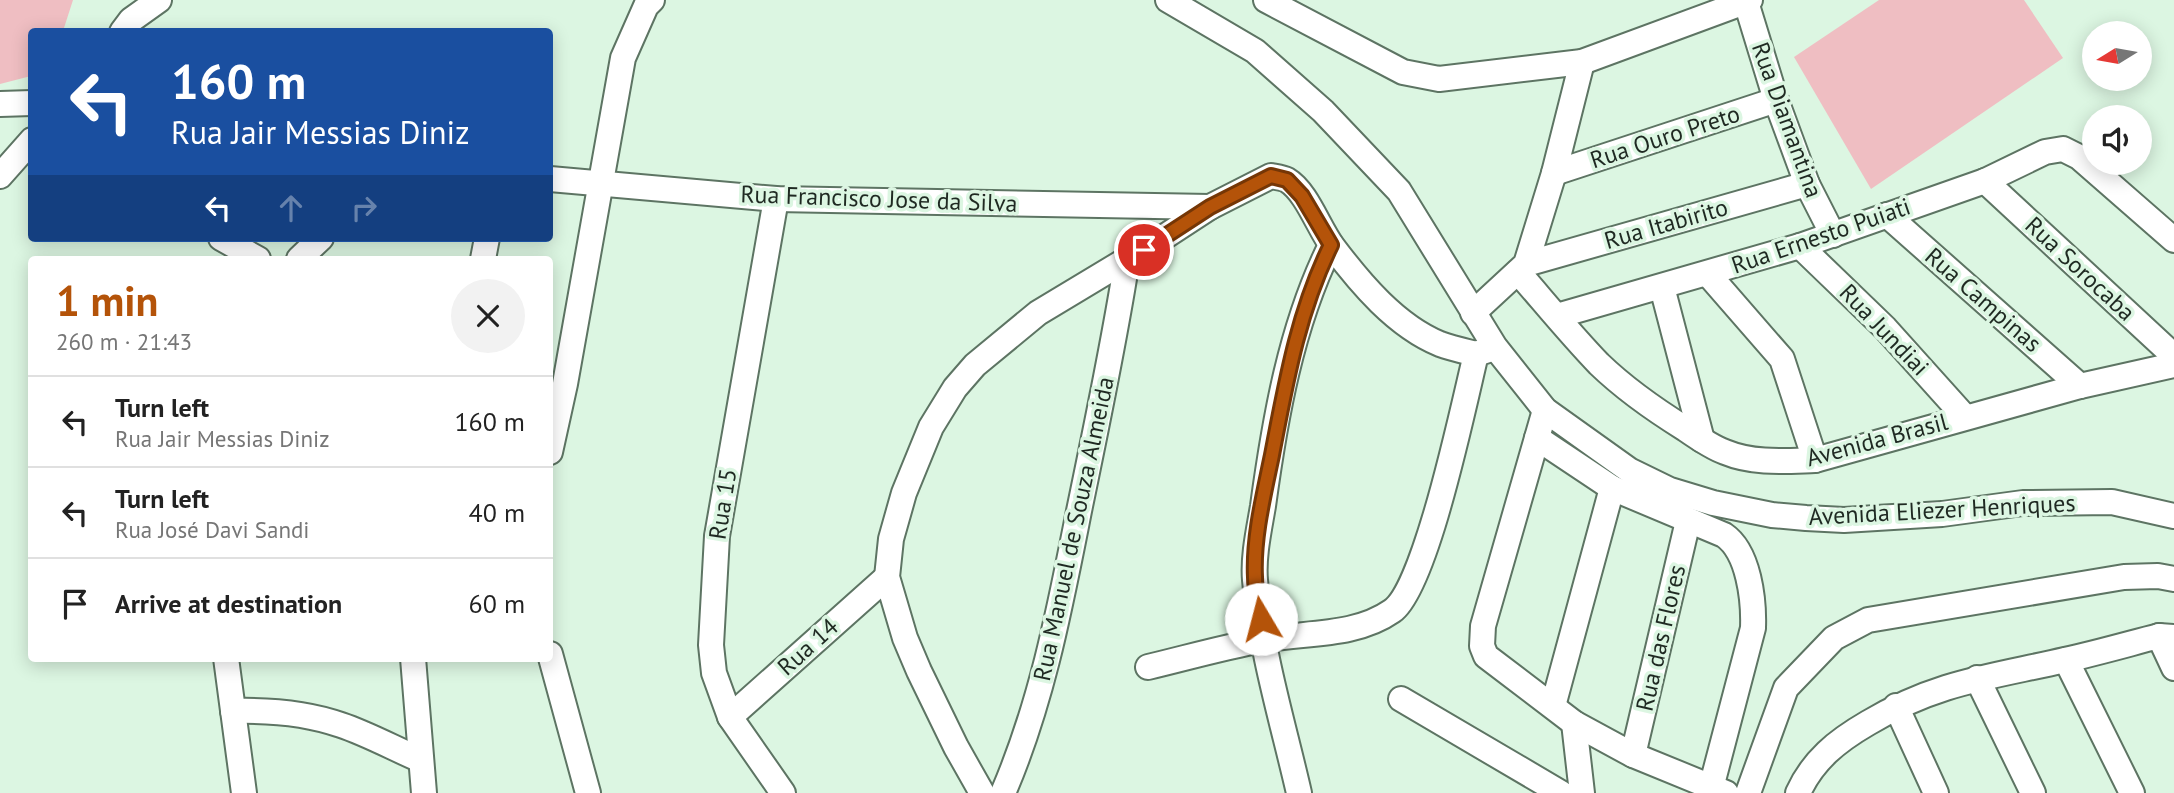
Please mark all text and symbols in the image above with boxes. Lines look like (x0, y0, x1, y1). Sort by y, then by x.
north arrow (2082, 21, 2152, 91)
map controls (2082, 21, 2152, 175)
street label: Rua Diamantina (1745, 38, 1830, 202)
text: 160 m (171, 49, 306, 113)
icon: left (56, 56, 147, 147)
street label: Rua Ouro Preto (1586, 98, 1744, 175)
button: sound (2082, 105, 2152, 175)
text: Rua Jair Messias Diniz (171, 111, 469, 153)
street label: Rua Francisco Jose da Silva (740, 178, 1018, 219)
icon: left (199, 189, 237, 227)
icon: ahead (272, 189, 310, 227)
icon: right (345, 189, 383, 227)
street label: Rua Ernesto Puiati (1727, 190, 1914, 281)
street label: Rua Itabirito (1601, 191, 1731, 256)
street label: Rua Sorocaba (2019, 210, 2142, 328)
pin (1114, 220, 1174, 280)
icon: arrive (1125, 231, 1163, 269)
street label: Rua Campinas (1919, 241, 2048, 359)
text: 1 min (56, 273, 158, 328)
street label: Rua Jundiai (1833, 277, 1936, 382)
button: close (451, 279, 525, 353)
text: 260 m · 21:43 (56, 327, 192, 356)
street label: Rua Manuel de Souza Almeida (1026, 374, 1121, 684)
text: Turn left (115, 391, 209, 424)
icon: left (56, 403, 94, 441)
text: 160 m (454, 405, 525, 438)
street label: Avenida Brasil (1803, 406, 1951, 473)
text: Rua Jair Messias Diniz (115, 424, 330, 453)
street label: Rua 15 (702, 466, 743, 542)
text: Turn left (115, 482, 209, 515)
street label: Avenida Eliezer Henriques (1808, 487, 2076, 532)
icon: left (56, 494, 94, 532)
text: 40 m (469, 496, 525, 529)
text: Rua José Davi Sandi (115, 515, 310, 544)
street label: Rua das Flores (1629, 562, 1692, 714)
position arrow (1224, 582, 1298, 656)
icon: arrive (56, 585, 94, 623)
text: Arrive at destination (115, 587, 342, 620)
text: 60 m (469, 587, 525, 620)
street label: Rua 14 (771, 611, 845, 682)

